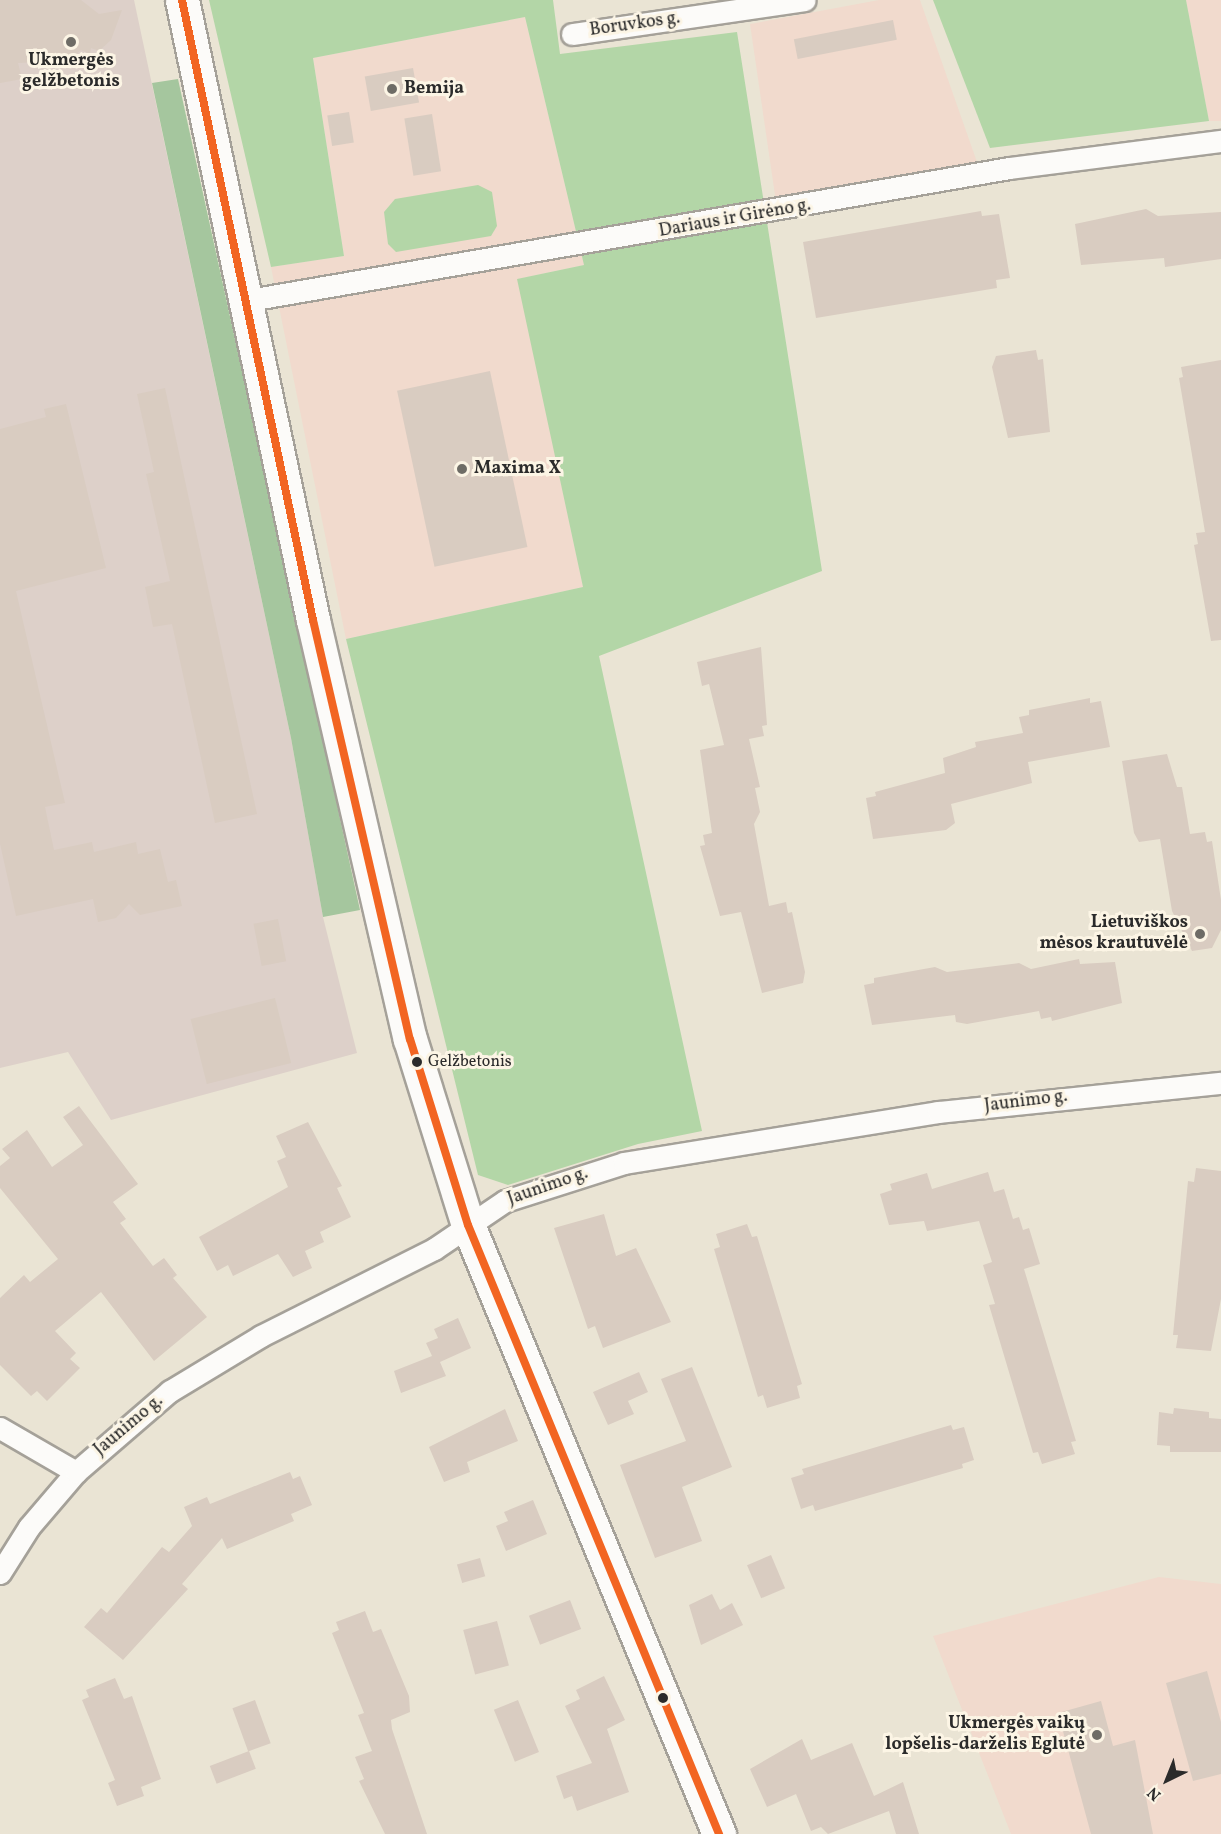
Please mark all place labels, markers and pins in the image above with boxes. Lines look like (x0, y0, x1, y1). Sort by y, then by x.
marker: Ukmergės gelžbetonis (64, 35, 78, 49)
place label: Ukmergės gelžbetonis (22, 51, 120, 94)
place label: Bemija (404, 78, 464, 100)
marker: Bemija (385, 82, 399, 96)
place label: Maxima X (474, 458, 561, 480)
marker: Maxima X (455, 462, 469, 476)
place label: Lietuviškos mėsos krautuvėlė (1040, 913, 1188, 956)
marker: Lietuviškos mėsos krautuvėlė (1193, 927, 1207, 941)
place label: Gelžbetonis (428, 1052, 512, 1072)
marker: Gelžbetonis (411, 1056, 423, 1068)
unlabelled marker (657, 1692, 669, 1704)
place label: Ukmergės vaikų lopšelis-darželis Eglutė (885, 1714, 1085, 1756)
marker: Ukmergės vaikų lopšelis-darželis Eglutė (1090, 1728, 1104, 1742)

